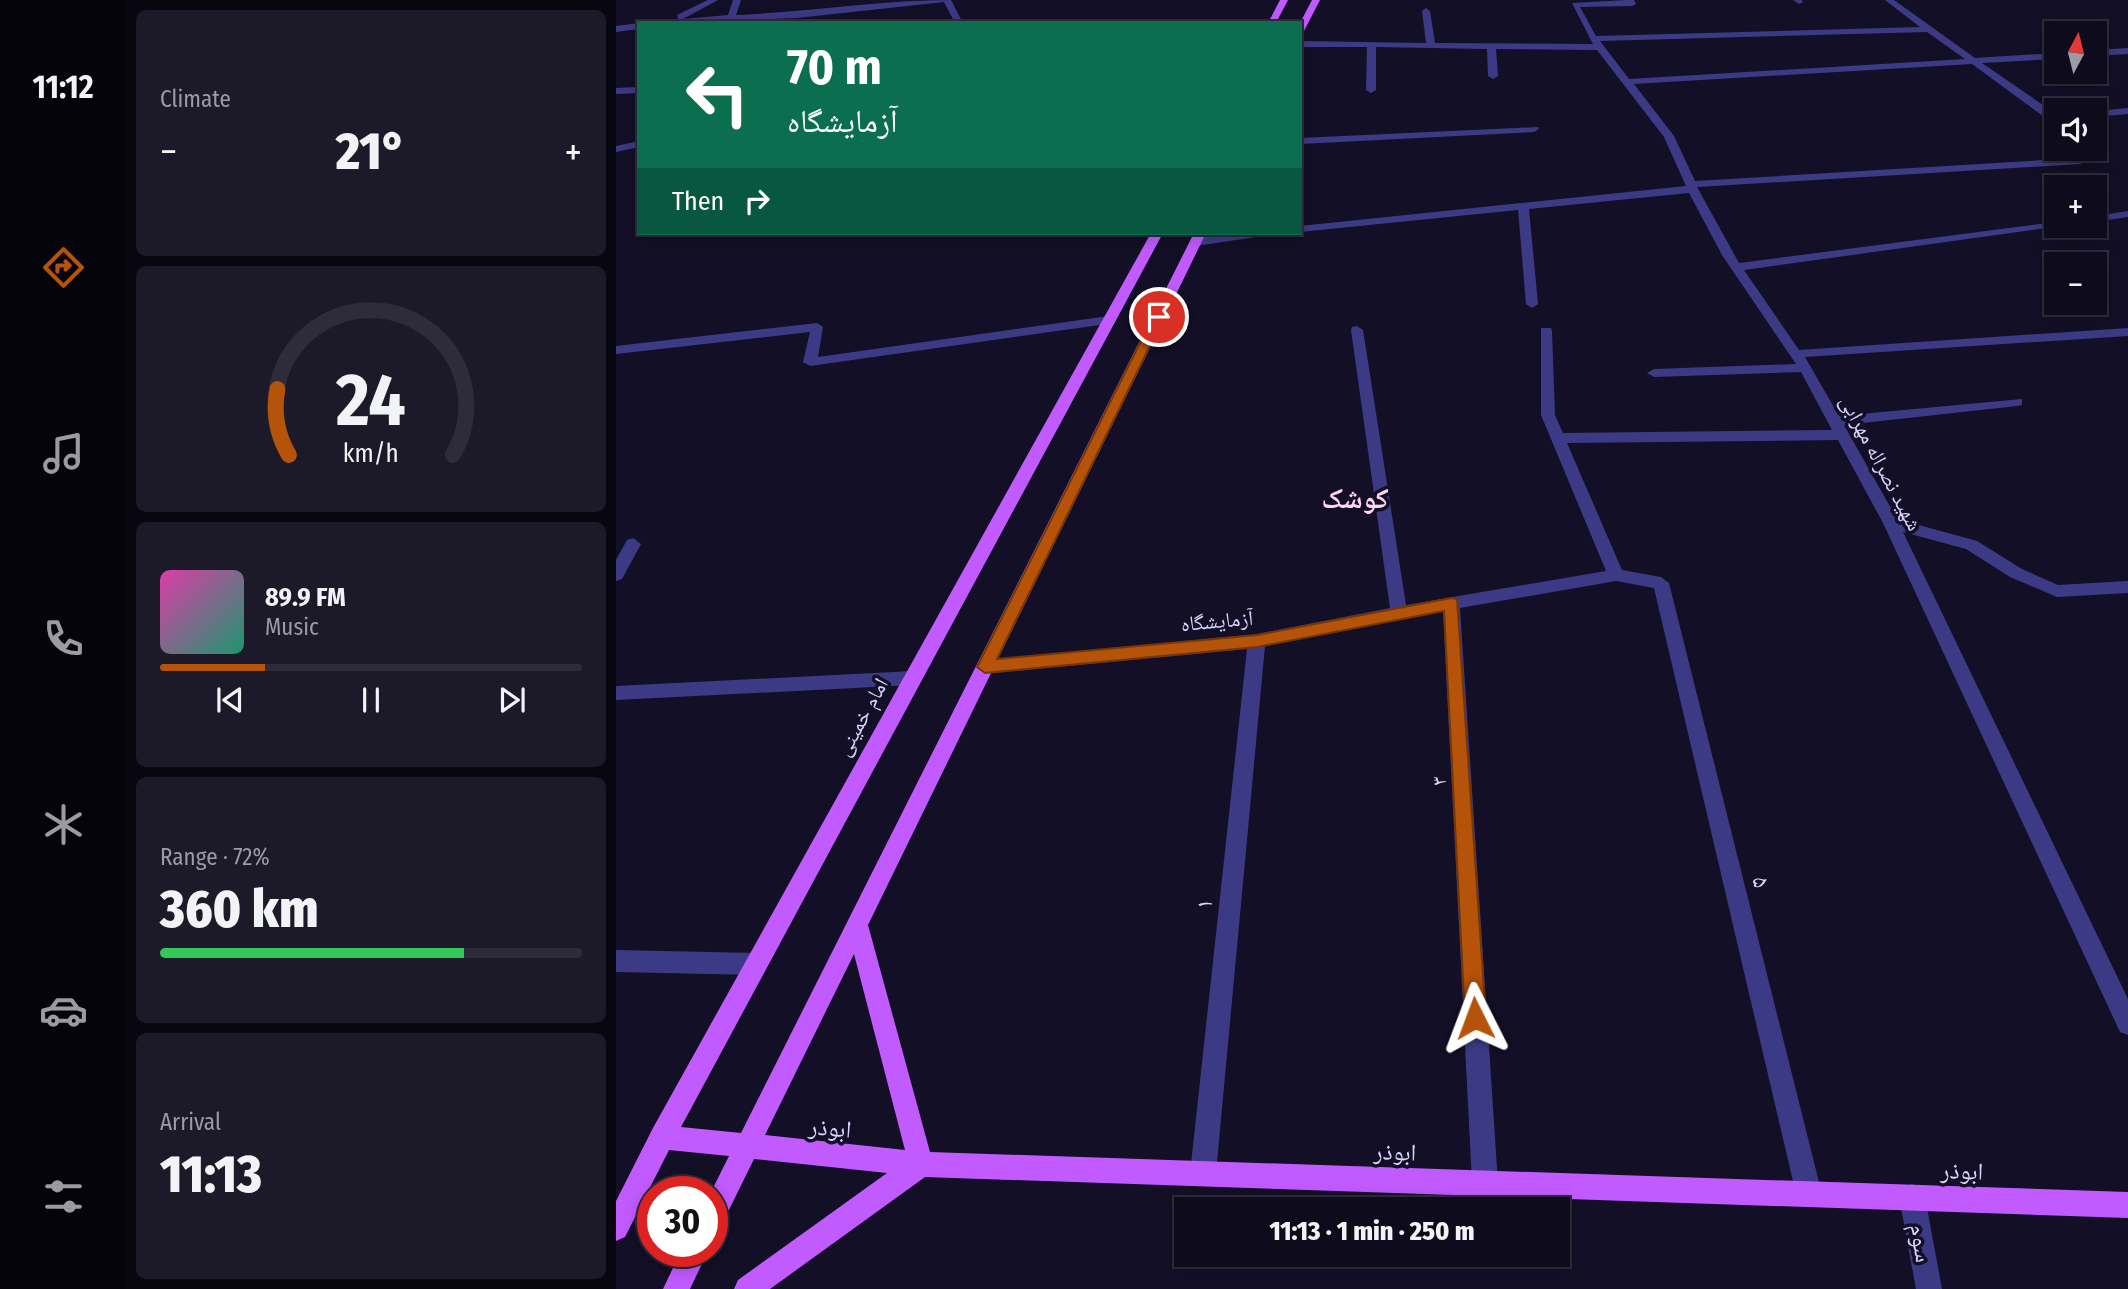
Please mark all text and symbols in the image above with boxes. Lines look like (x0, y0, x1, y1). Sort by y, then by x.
north arrow (2044, 21, 2107, 84)
map controls (2044, 21, 2107, 315)
text: 70 m (787, 38, 882, 97)
icon: left (672, 49, 763, 140)
text: 11:12 (32, 68, 94, 106)
text: Climate (160, 85, 231, 113)
button: sound (2044, 98, 2107, 161)
text: آزمایشگاه (787, 102, 898, 140)
text: 21° (336, 120, 406, 183)
text: − (160, 129, 177, 175)
text: + (565, 129, 582, 175)
button: + (2044, 175, 2107, 238)
icon: right (738, 182, 776, 220)
text: Then (672, 186, 724, 217)
icon: directions (39, 243, 88, 292)
button: − (2044, 252, 2107, 315)
pin (1129, 287, 1189, 347)
icon: arrive (1140, 298, 1178, 336)
text: 24 (335, 357, 406, 444)
street label: شهید نصراله مهرابی (1834, 391, 1928, 535)
icon: music (39, 429, 88, 478)
text: km/h (343, 438, 399, 468)
district label: کوشک (1321, 482, 1389, 515)
text: 89.9 FM (265, 582, 346, 613)
street label: آزمایشگاه (1180, 605, 1255, 637)
text: Music (265, 613, 319, 641)
icon: phone (39, 614, 88, 663)
street label: امام خمینی (830, 673, 895, 761)
icon: previous (211, 681, 249, 719)
icon: pause (352, 681, 390, 719)
icon: next (493, 681, 531, 719)
street label: ۳ (1426, 776, 1452, 786)
icon: climate (39, 800, 88, 849)
text: Range · 72% (160, 843, 270, 871)
street label: ۵ (1746, 873, 1776, 891)
text: 360 km (160, 878, 319, 941)
street label: ۱ (1190, 897, 1218, 911)
position arrow (1438, 981, 1512, 1055)
icon: car (39, 986, 88, 1035)
text: Arrival (160, 1108, 221, 1136)
street label: ابوذر (806, 1112, 853, 1144)
street label: ابوذر (1372, 1137, 1417, 1167)
text: 11:13 (160, 1143, 262, 1206)
street label: ابوذر (1939, 1156, 1984, 1186)
icon: filters (39, 1172, 88, 1221)
speed limit sign: 30 (637, 1176, 728, 1267)
text: 11:13 · 1 min · 250 m (1270, 1216, 1474, 1247)
street label: سوم (1902, 1221, 1938, 1265)

